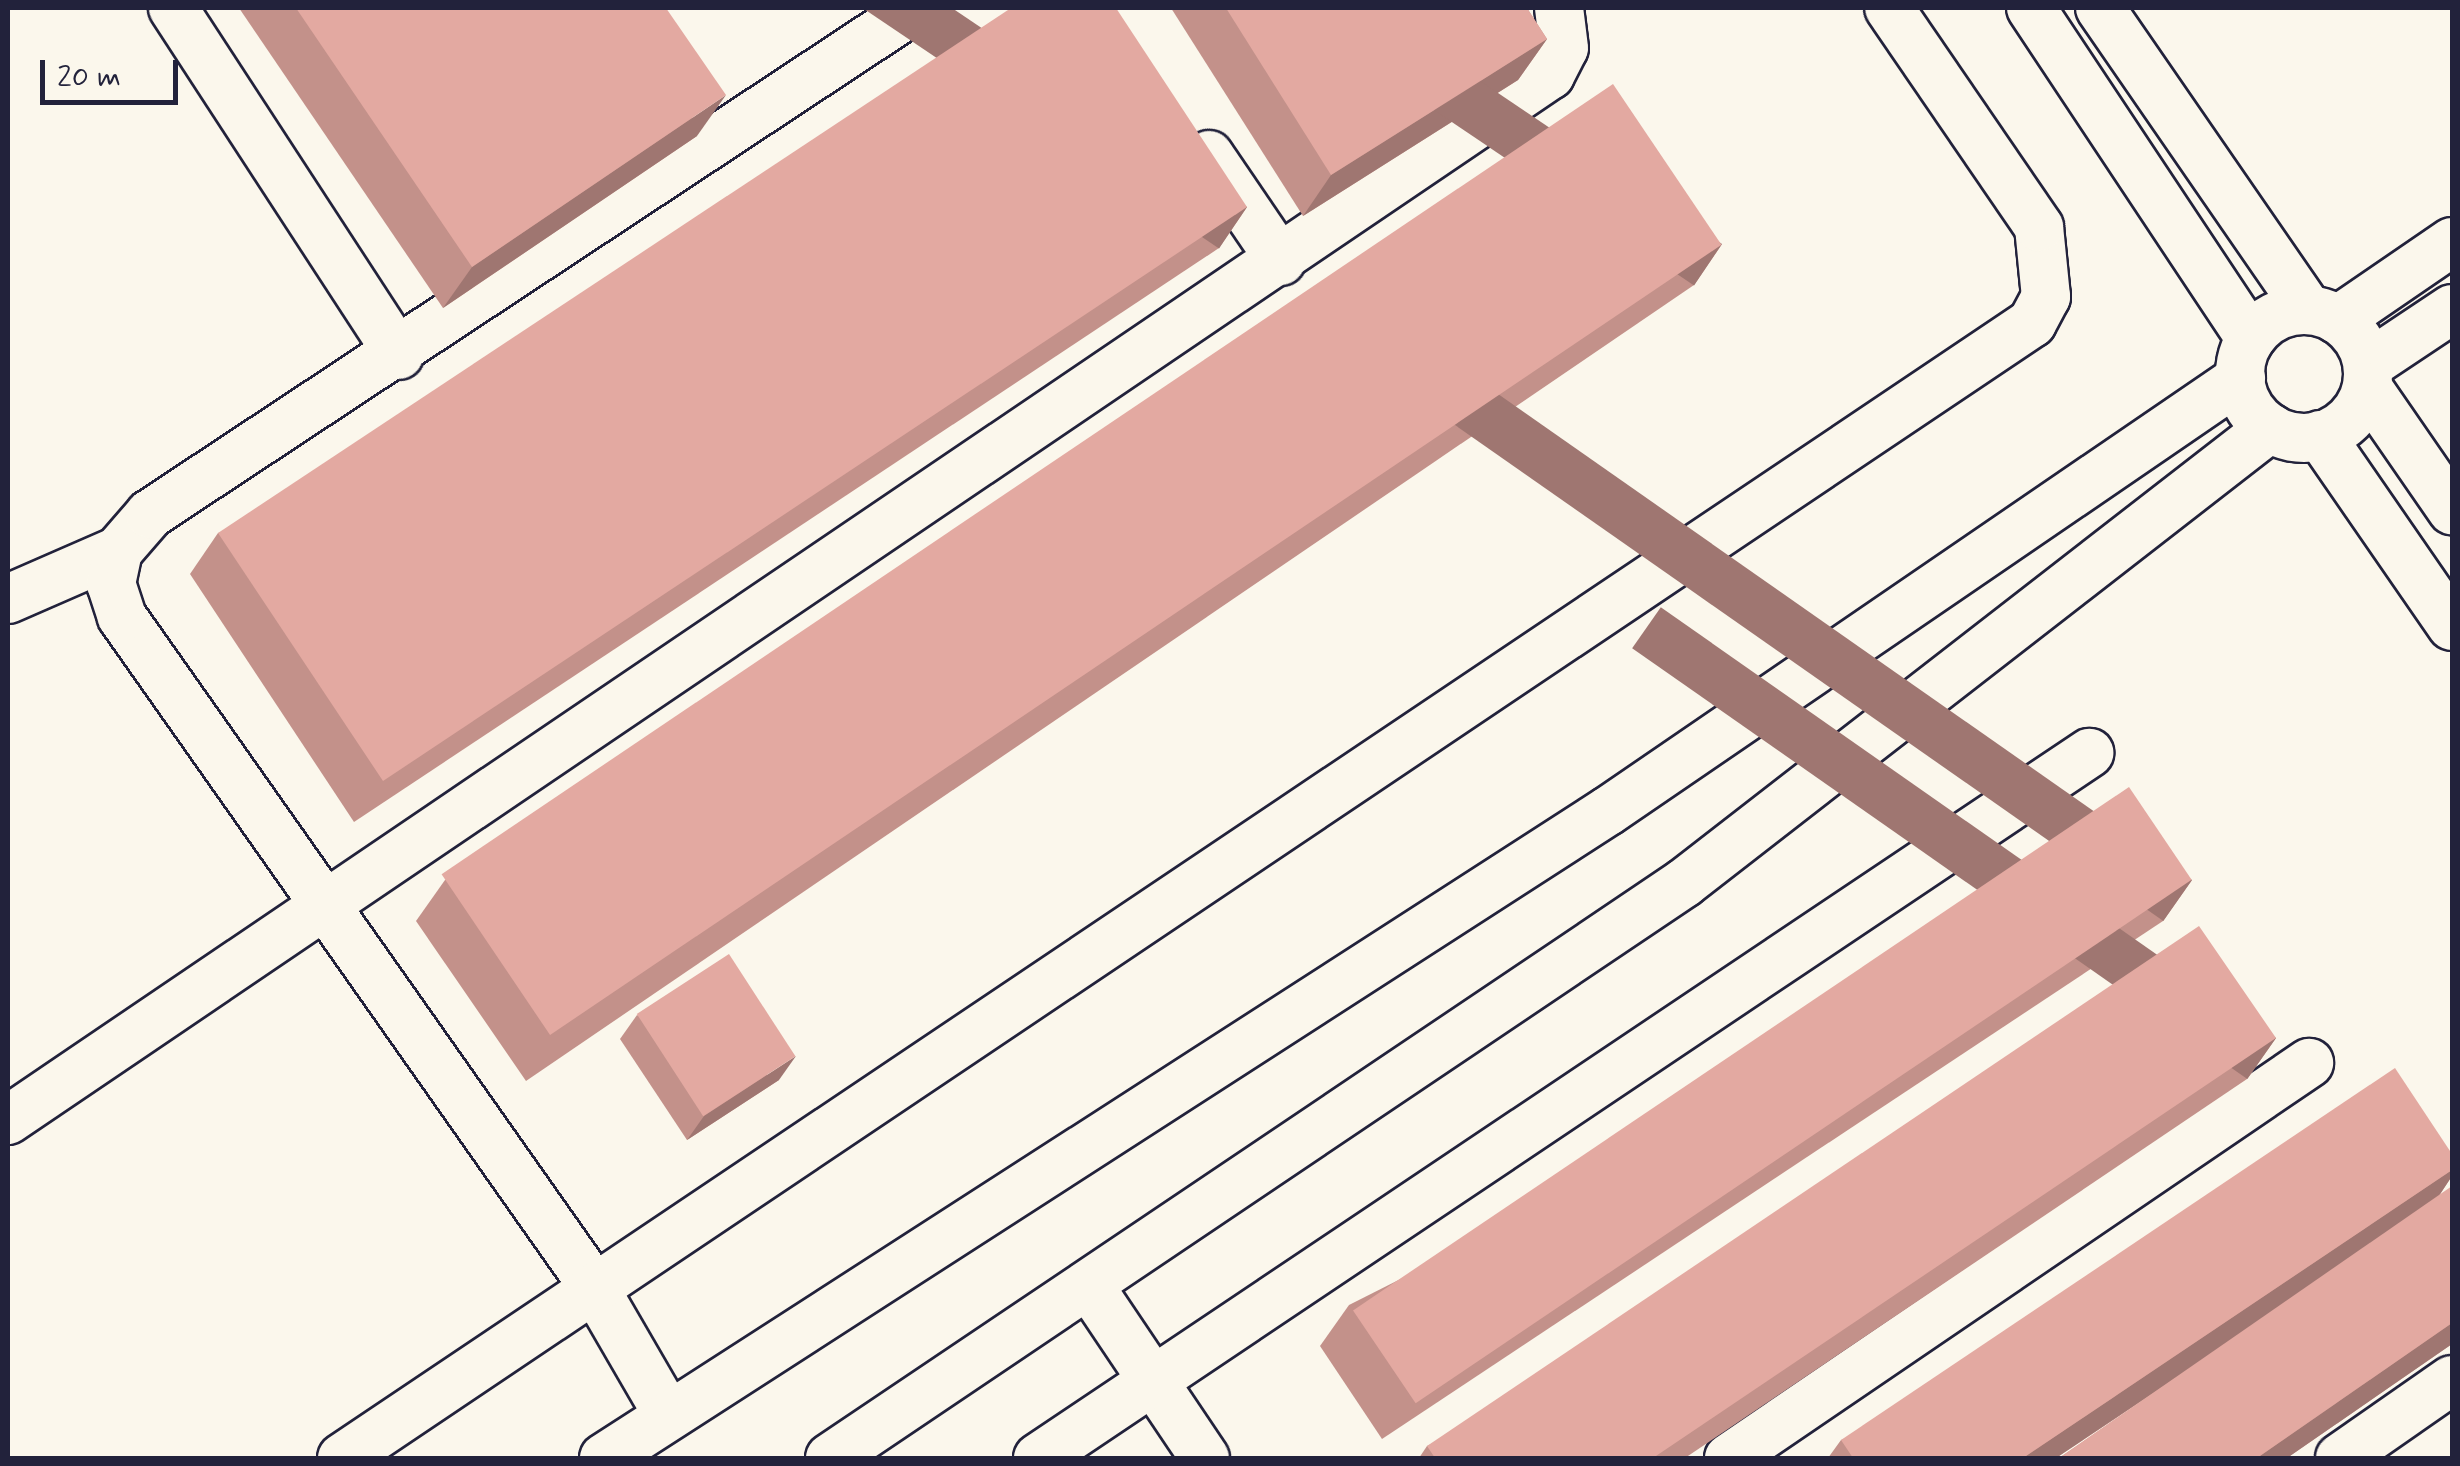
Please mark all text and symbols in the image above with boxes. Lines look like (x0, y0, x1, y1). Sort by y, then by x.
scale bar (45, 40, 182, 102)
text: 20 m (57, 58, 121, 97)

